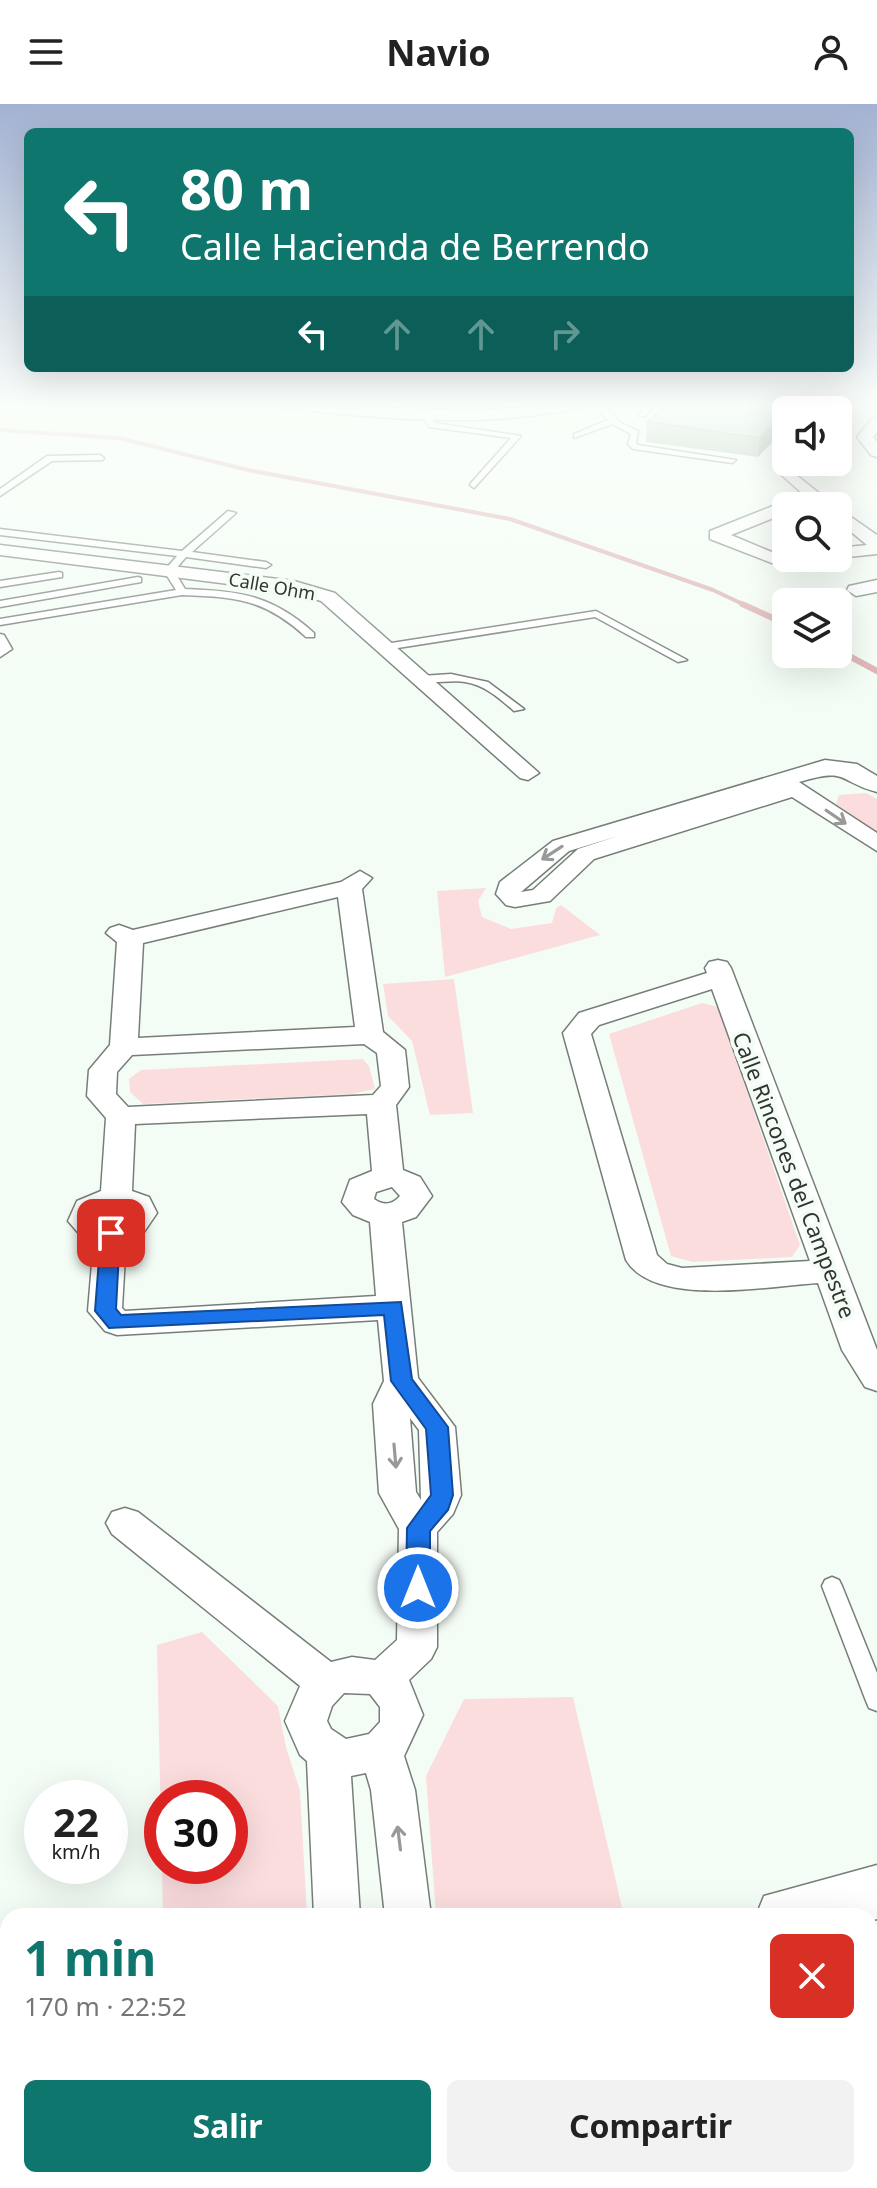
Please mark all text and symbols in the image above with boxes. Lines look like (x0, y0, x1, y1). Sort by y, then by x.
text: Navio (386, 28, 491, 77)
icon: menu (24, 30, 68, 74)
icon: person (809, 30, 853, 74)
text: 80 m (180, 150, 313, 226)
icon: left (48, 160, 152, 264)
text: Calle Hacienda de Berrendo (180, 222, 650, 271)
icon: left (291, 312, 335, 356)
icon: ahead (375, 312, 419, 356)
icon: ahead (459, 312, 503, 356)
icon: right (543, 312, 587, 356)
map controls (772, 396, 852, 668)
button: sound (772, 396, 852, 476)
button: search (772, 492, 852, 572)
street label: Calle Ohm (227, 567, 317, 605)
button: layers (772, 588, 852, 668)
one-way arrow (824, 809, 847, 825)
one-way arrow (541, 844, 563, 861)
street label: Calle Rincones del Campestre (726, 1027, 863, 1322)
pin (77, 1199, 145, 1267)
icon: arrive (89, 1211, 133, 1255)
one-way arrow (388, 1442, 403, 1469)
position arrow (376, 1546, 460, 1630)
speed limit sign: 30 (144, 1780, 248, 1884)
text: 22 (53, 1794, 99, 1849)
one-way arrow (391, 1826, 406, 1852)
text: km/h (51, 1838, 101, 1865)
text: 1 min (24, 1925, 156, 1990)
button: close (770, 1934, 854, 2018)
text: 170 m · 22:52 (24, 1988, 187, 2024)
button: Salir (24, 2080, 431, 2172)
button: Compartir (447, 2080, 854, 2172)

